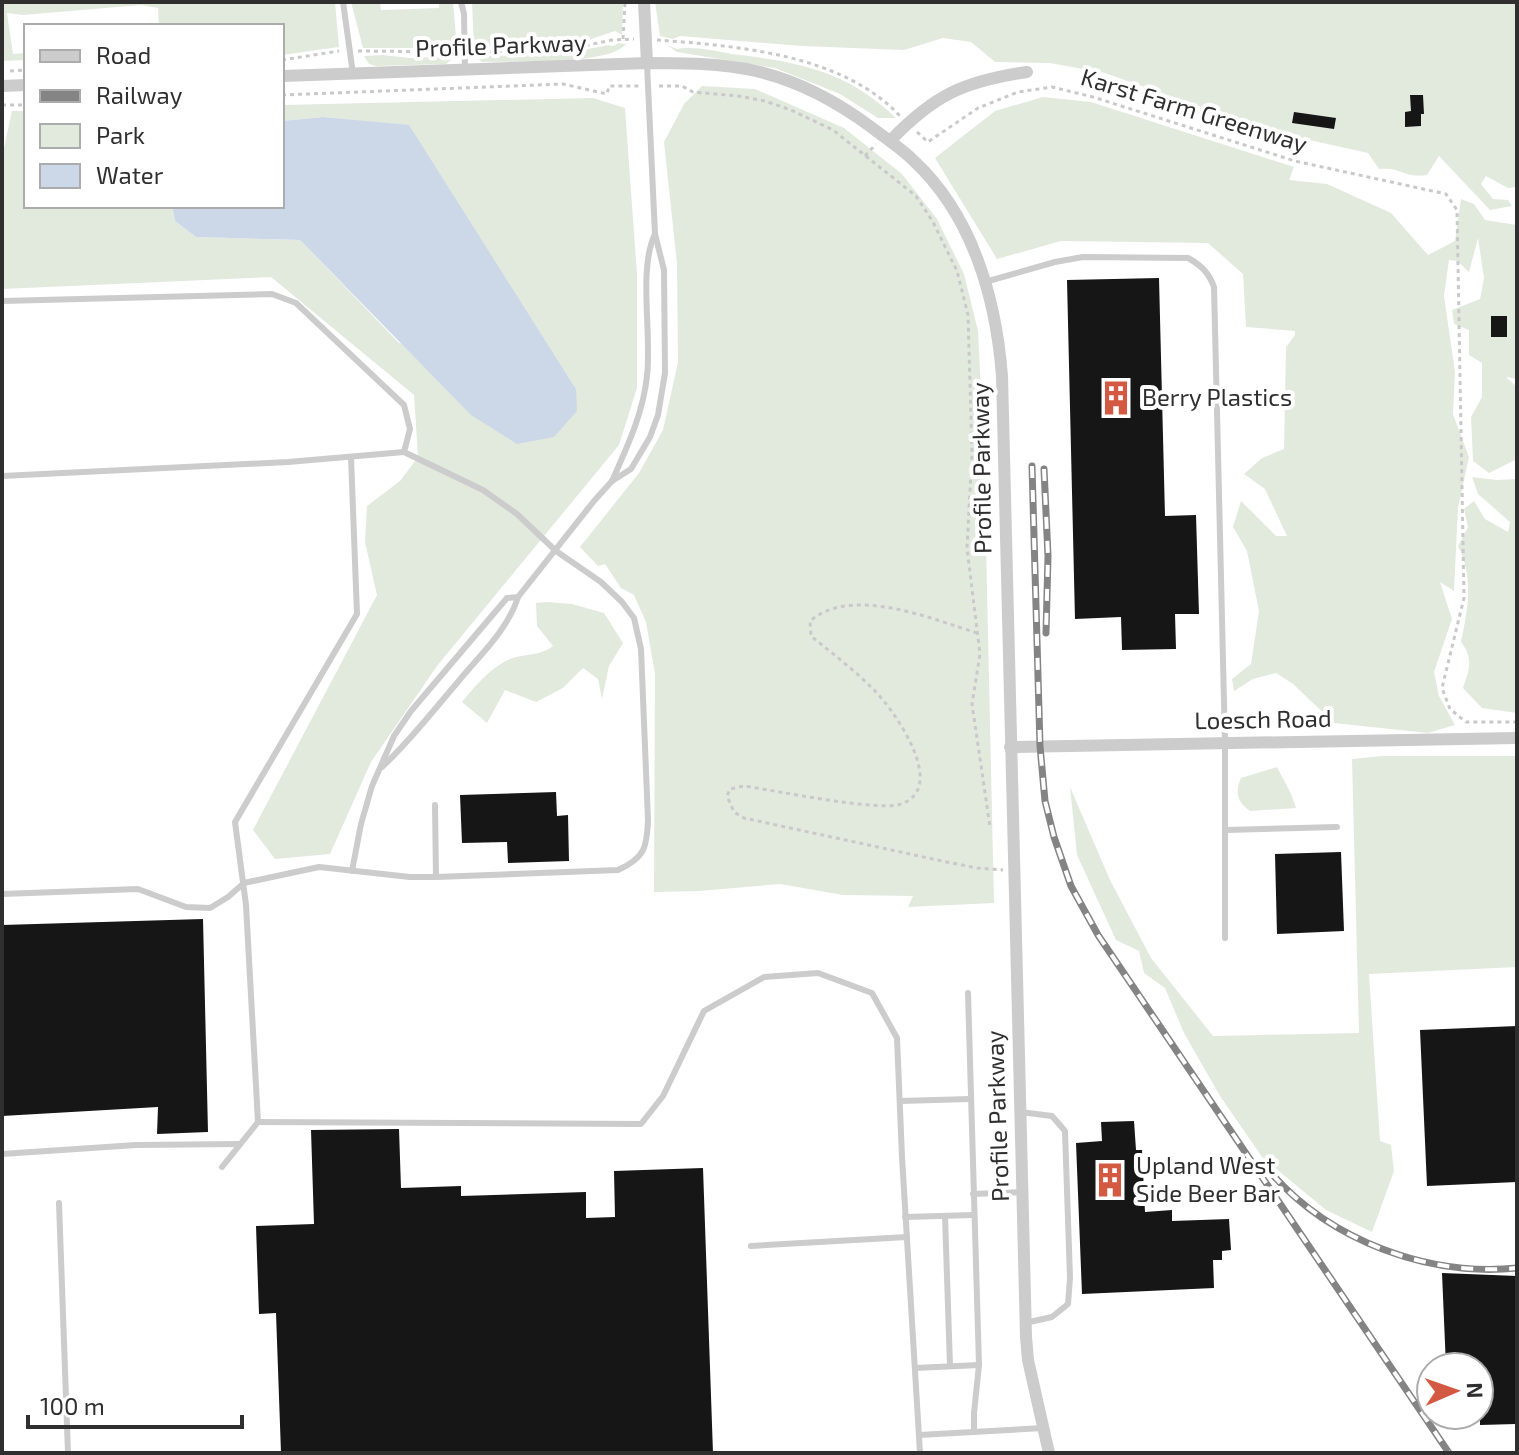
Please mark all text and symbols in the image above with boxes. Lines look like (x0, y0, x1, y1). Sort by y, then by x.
legend (24, 24, 284, 208)
street label: Profile Parkway (415, 27, 588, 62)
text: Road (96, 40, 151, 69)
street label: Karst Farm Greenway (1078, 61, 1311, 158)
text: Railway (96, 80, 183, 109)
text: Park (96, 120, 145, 149)
text: Water (96, 160, 164, 189)
building icon: Berry Plastics (1097, 379, 1135, 417)
street label: Profile Parkway (964, 382, 996, 554)
place label: Berry Plastics (1142, 382, 1292, 411)
street label: Loesch Road (1194, 703, 1332, 734)
street label: Profile Parkway (979, 1029, 1014, 1202)
place label: Upland West Side Beer Bar (1136, 1150, 1281, 1207)
building icon: Upland West Side Beer Bar (1091, 1161, 1129, 1199)
north arrow (1415, 1351, 1495, 1431)
scale bar (28, 1379, 242, 1429)
text: N (1463, 1382, 1489, 1399)
text: 100 m (40, 1391, 105, 1420)

